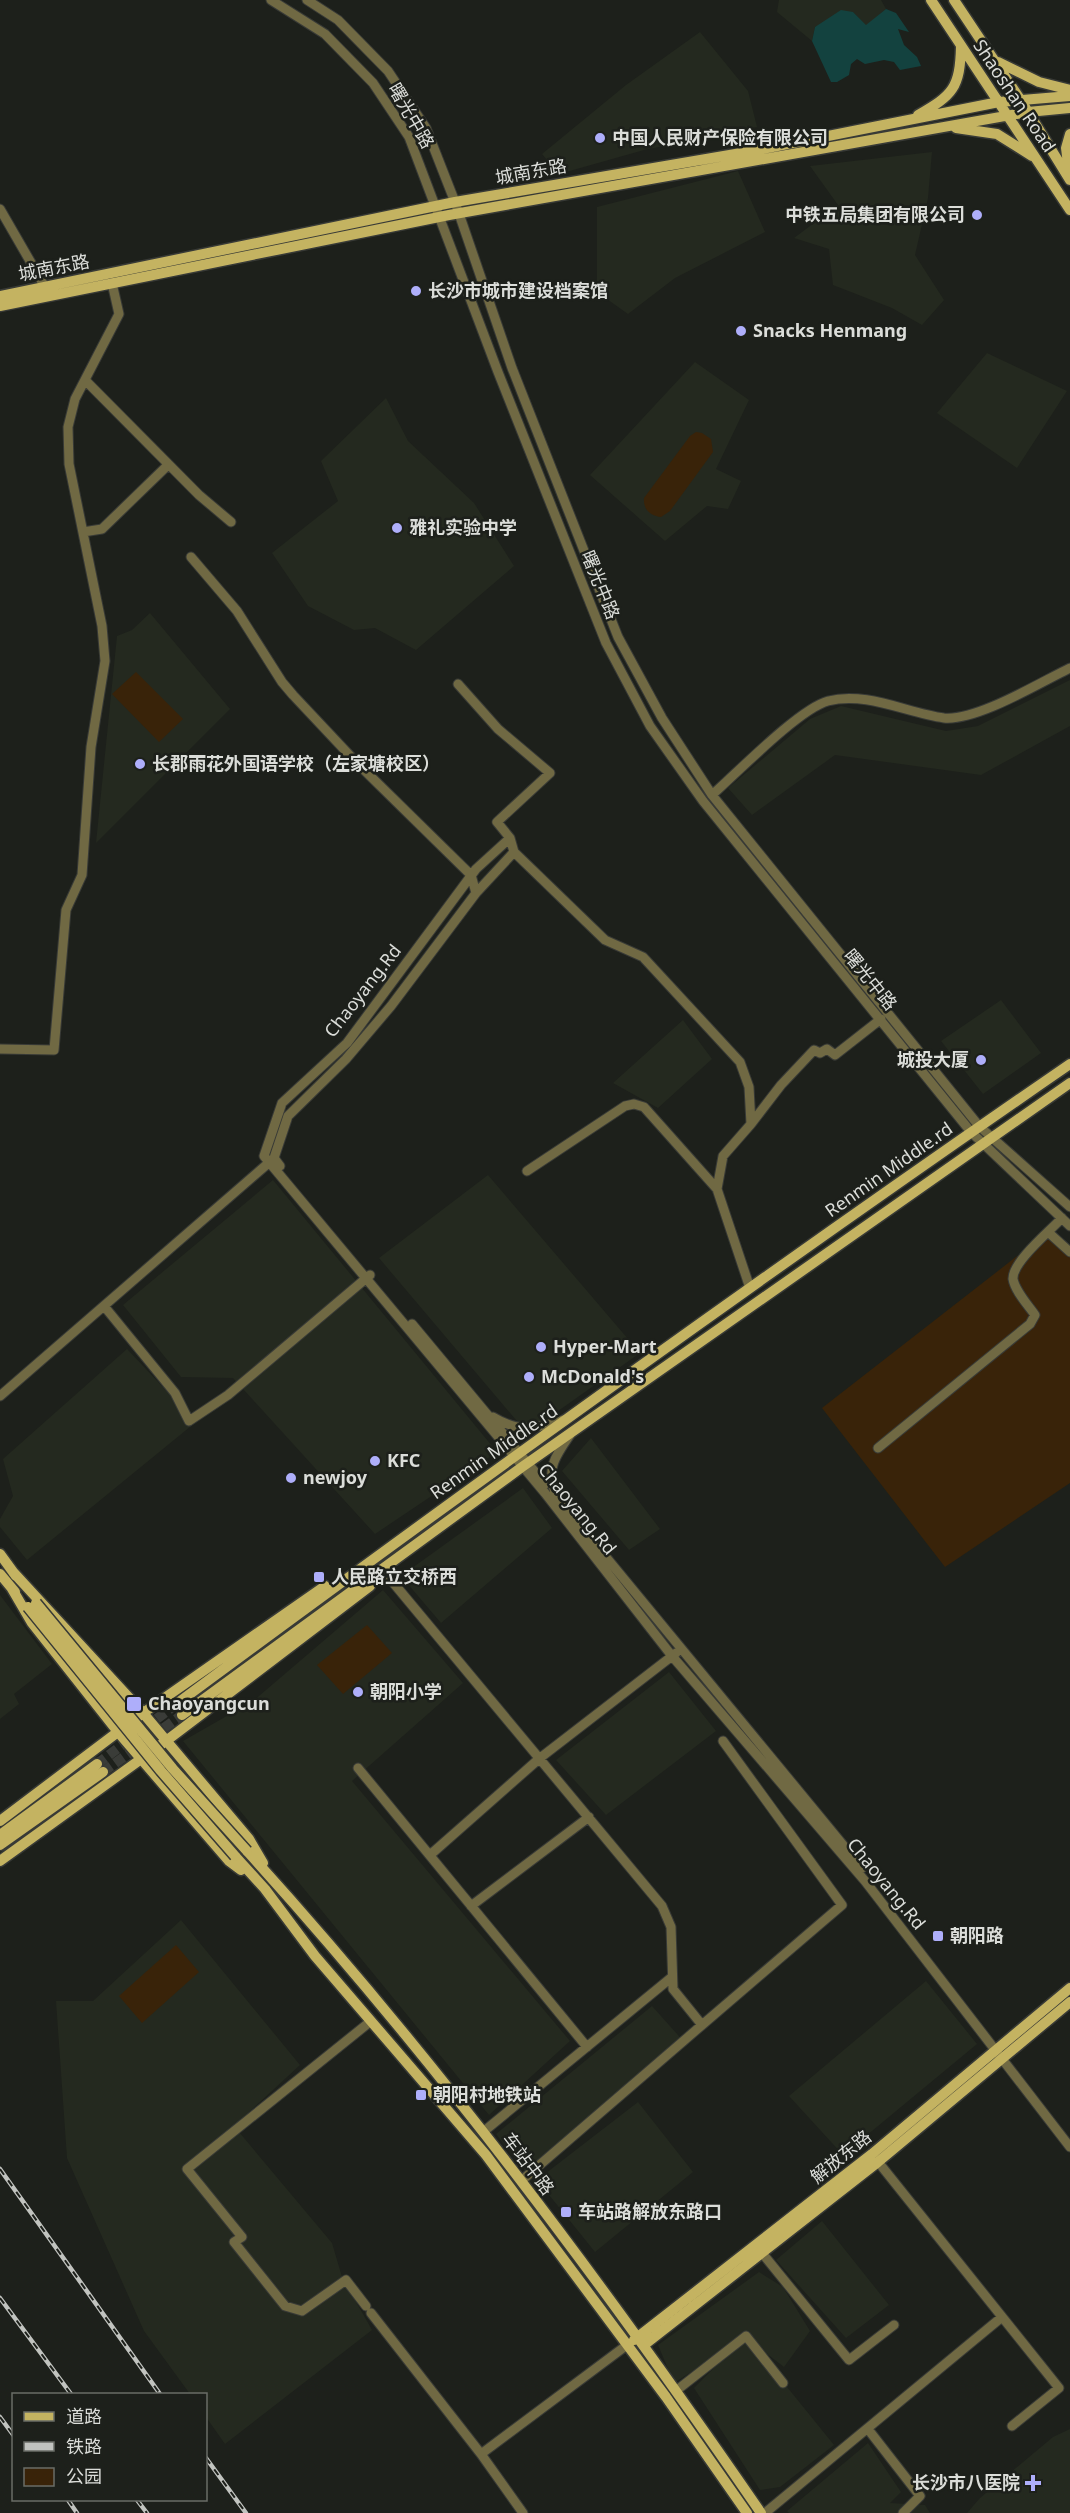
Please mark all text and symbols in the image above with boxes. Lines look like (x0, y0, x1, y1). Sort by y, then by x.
street label: Shaoshan Road (968, 34, 1061, 156)
street label: 曙光中路 (383, 78, 440, 153)
place label: 中国人民财产保险有限公司 (612, 125, 828, 149)
marker: 中国人民财产保险有限公司 (593, 131, 607, 145)
street label: 城南东路 (493, 153, 568, 189)
place label: 中铁五局集团有限公司 (785, 202, 965, 226)
marker: 中铁五局集团有限公司 (970, 208, 984, 222)
street label: 城南东路 (16, 248, 91, 286)
place label: 长沙市城市建设档案馆 (428, 278, 608, 302)
marker: 长沙市城市建设档案馆 (409, 284, 423, 298)
place label: Snacks Henmang (753, 318, 907, 342)
marker: Snacks Henmang (734, 324, 748, 338)
place label: 雅礼实验中学 (409, 515, 517, 539)
marker: 雅礼实验中学 (390, 521, 404, 535)
street label: 曙光中路 (576, 547, 626, 622)
place label: 长郡雨花外国语学校（左家塘校区） (152, 751, 440, 775)
marker: 长郡雨花外国语学校（左家塘校区） (133, 757, 147, 771)
street label: Chaoyang.Rd (318, 939, 406, 1042)
street label: 曙光中路 (839, 944, 903, 1015)
place label: 城投大厦 (897, 1047, 969, 1071)
marker: 城投大厦 (974, 1053, 988, 1067)
street label: Renmin Middle.rd (820, 1116, 957, 1222)
place label: Hyper-Mart (553, 1334, 657, 1358)
marker: Hyper-Mart (534, 1340, 548, 1354)
place label: McDonald's (541, 1364, 644, 1388)
marker: McDonald's (522, 1370, 536, 1384)
street label: Renmin Middle.rd (425, 1398, 562, 1504)
place label: KFC (387, 1448, 420, 1472)
marker: KFC (368, 1454, 382, 1468)
street label: Chaoyang.Rd (533, 1457, 622, 1559)
place label: newjoy (303, 1465, 368, 1489)
marker: newjoy (284, 1471, 298, 1485)
place label: 人民路立交桥西 (331, 1564, 457, 1588)
marker: 人民路立交桥西 (312, 1570, 326, 1584)
place label: 朝阳小学 (370, 1679, 442, 1703)
marker: 朝阳小学 (351, 1685, 365, 1699)
place label: Chaoyangcun (148, 1691, 270, 1715)
marker: Chaoyangcun (125, 1695, 143, 1713)
street label: Chaoyang.Rd (842, 1832, 931, 1934)
place label: 朝阳路 (950, 1923, 1004, 1947)
marker: 朝阳路 (931, 1929, 945, 1943)
place label: 朝阳村地铁站 (433, 2082, 541, 2106)
marker: 朝阳村地铁站 (414, 2088, 428, 2102)
street label: 解放东路 (805, 2124, 876, 2188)
street label: 车站中路 (498, 2127, 560, 2199)
place label: 车站路解放东路口 (578, 2199, 722, 2223)
marker: 车站路解放东路口 (559, 2205, 573, 2219)
legend (12, 2393, 207, 2501)
text: 道路 (66, 2404, 102, 2428)
text: 铁路 (66, 2434, 102, 2458)
text: 公园 (66, 2464, 102, 2488)
place label: 长沙市八医院 (912, 2470, 1020, 2494)
marker: 长沙市八医院 (1024, 2474, 1042, 2492)

